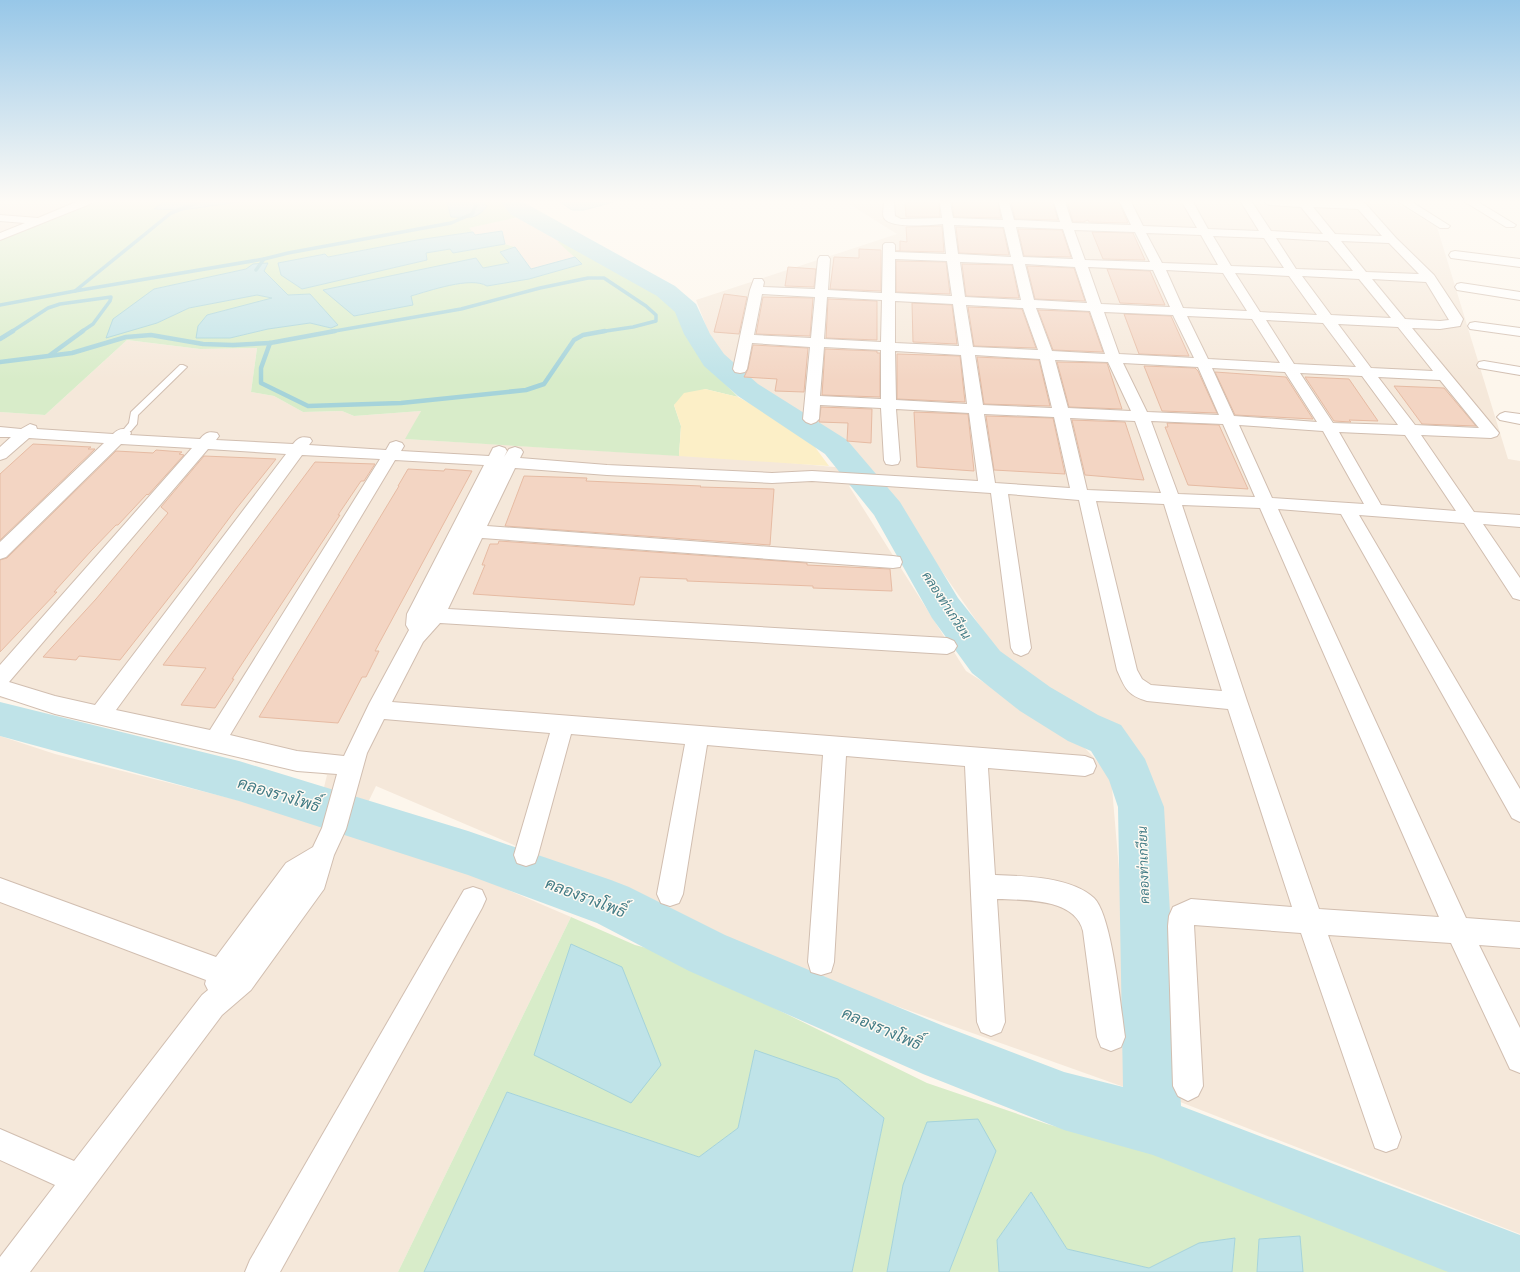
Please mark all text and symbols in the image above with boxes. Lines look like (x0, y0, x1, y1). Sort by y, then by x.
water label: คลองท่าเกวียน (918, 568, 976, 643)
water label: คลองรางโพธิ์ (235, 768, 326, 818)
water label: คลองท่าเกวียน (1133, 825, 1153, 904)
water label: คลองรางโพธิ์ (543, 869, 633, 923)
water label: คลองรางโพธิ์ (839, 998, 929, 1056)

